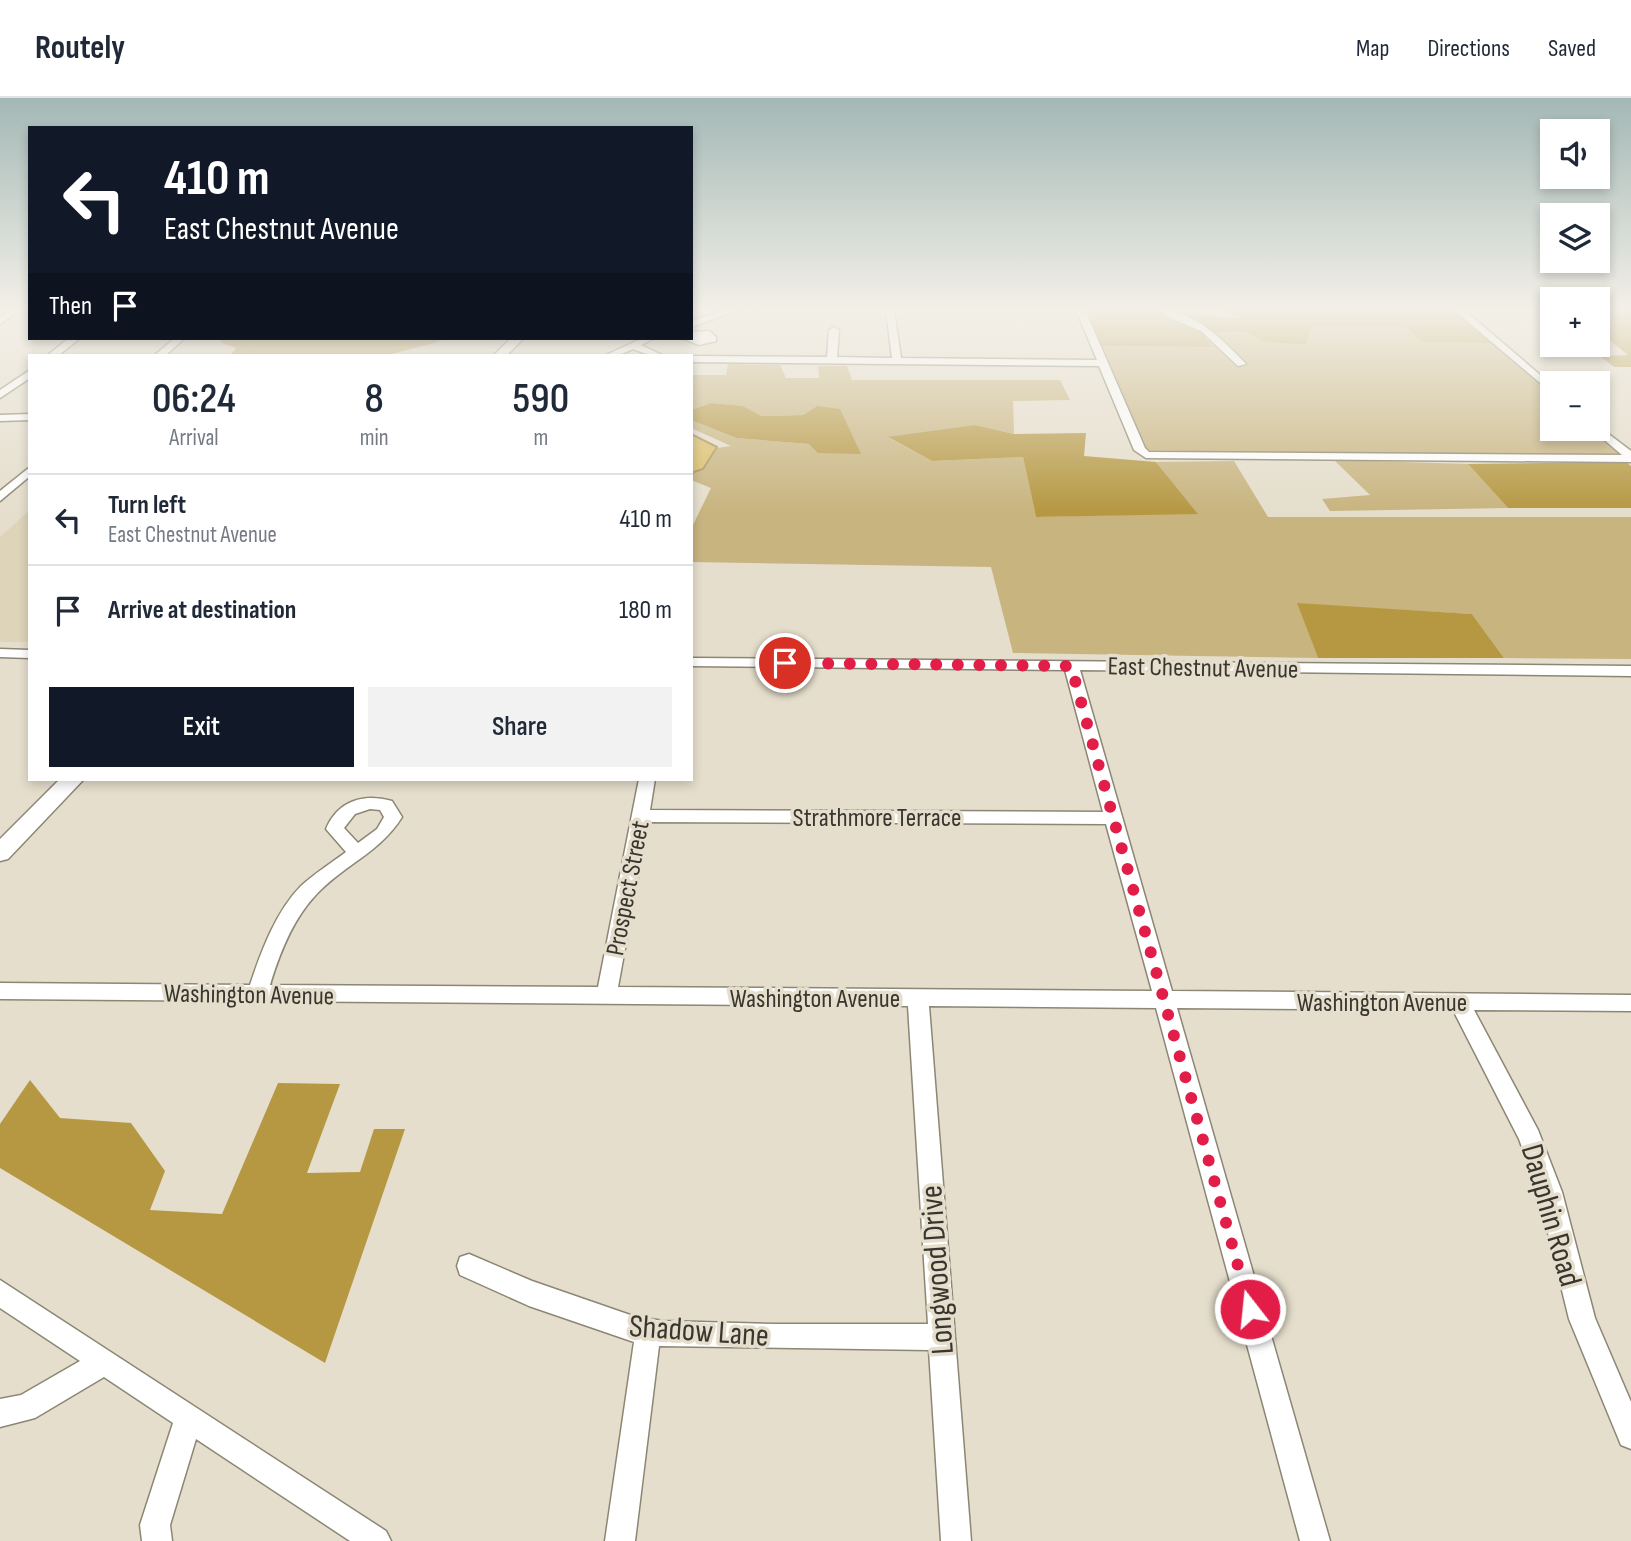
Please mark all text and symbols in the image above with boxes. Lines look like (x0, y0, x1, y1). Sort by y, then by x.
text: Routely (35, 28, 125, 68)
text: Map (1356, 34, 1389, 63)
text: Directions (1427, 34, 1510, 63)
text: Saved (1548, 34, 1596, 63)
map controls (1540, 119, 1610, 441)
button: sound (1540, 119, 1610, 189)
text: 410 m (164, 150, 270, 209)
icon: left (49, 154, 140, 245)
button: layers (1540, 203, 1610, 273)
text: East Chestnut Avenue (164, 210, 399, 249)
icon: arrive (106, 287, 144, 325)
button: + (1540, 287, 1610, 357)
text: Then (49, 291, 92, 322)
button: − (1540, 371, 1610, 441)
text: 06:24 (152, 374, 236, 425)
text: 8 (365, 374, 384, 425)
text: 590 (513, 374, 569, 425)
text: Arrival (169, 424, 219, 452)
text: min (360, 424, 389, 452)
text: m (533, 424, 548, 452)
text: Turn left (108, 490, 186, 521)
icon: left (49, 501, 87, 539)
text: 410 m (620, 504, 672, 535)
text: East Chestnut Avenue (108, 521, 277, 549)
icon: arrive (49, 592, 87, 630)
text: Arrive at destination (108, 595, 296, 626)
text: 180 m (619, 595, 672, 626)
pin (755, 633, 815, 693)
icon: arrive (766, 644, 804, 682)
street label: East Chestnut Avenue (1107, 651, 1299, 686)
button: Exit (49, 687, 354, 767)
button: Share (368, 687, 672, 767)
street label: Strathmore Terrace (793, 803, 961, 834)
street label: Prospect Street (600, 818, 657, 958)
street label: Washington Avenue (164, 979, 334, 1012)
street label: Washington Avenue (730, 984, 900, 1015)
street label: Washington Avenue (1297, 988, 1467, 1019)
street label: Dauphin Road (1512, 1140, 1589, 1291)
street label: Longwood Drive (912, 1184, 963, 1356)
position arrow (1213, 1272, 1287, 1346)
street label: Shadow Lane (628, 1307, 770, 1356)

